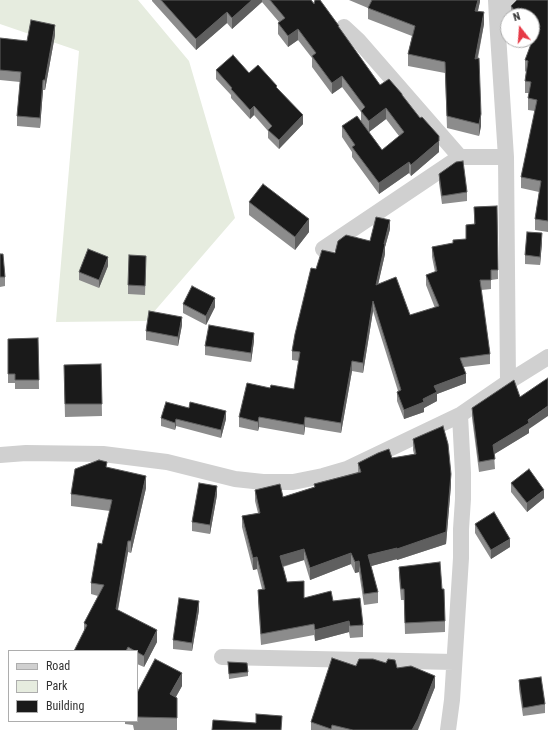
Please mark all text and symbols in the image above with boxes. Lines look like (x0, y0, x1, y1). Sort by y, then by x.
north arrow (500, 8, 540, 48)
text: N (512, 10, 522, 24)
legend (8, 650, 138, 722)
text: Road (46, 659, 70, 673)
text: Park (46, 679, 67, 693)
text: Building (46, 699, 84, 713)

